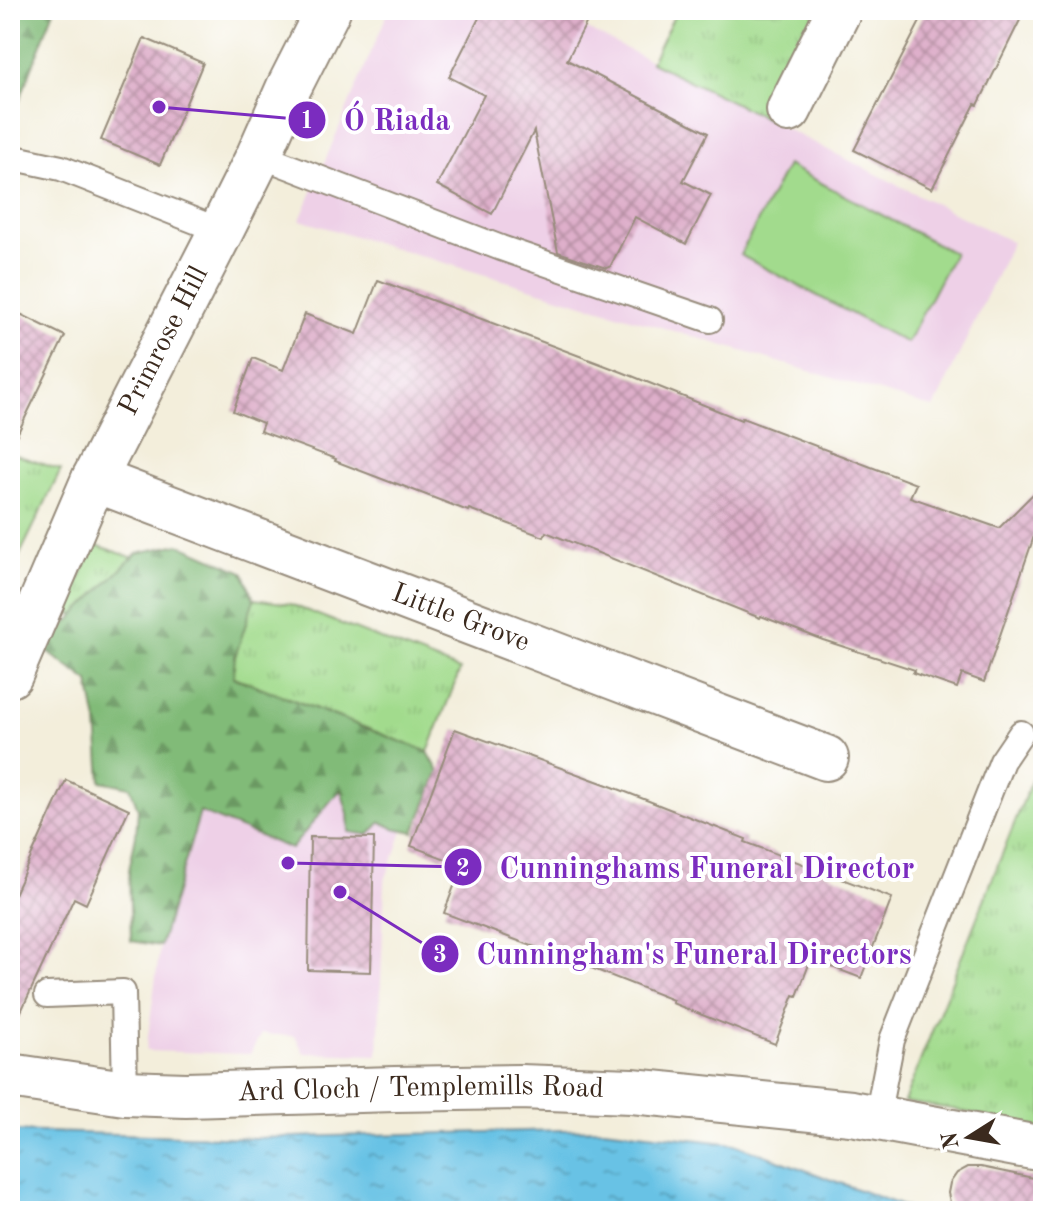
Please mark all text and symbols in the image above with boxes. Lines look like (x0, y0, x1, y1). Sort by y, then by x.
callout: Ó Riada (287, 93, 467, 147)
text: Ó Riada (343, 100, 451, 137)
text: 1 (300, 110, 314, 134)
street label: Primrose Hill (115, 262, 214, 420)
street label: Little Grove (388, 580, 533, 658)
callout: Cunninghams Funeral Director (443, 840, 931, 894)
text: Cunninghams Funeral Director (499, 855, 915, 885)
text: 2 (456, 858, 470, 882)
callout: Cunningham's Funeral Directors (420, 927, 927, 981)
text: Cunningham's Funeral Directors (476, 941, 912, 971)
text: 3 (433, 944, 447, 968)
street label: Ard Cloch / Templemills Road (237, 1073, 604, 1108)
north arrow (929, 1097, 1009, 1177)
text: N (939, 1130, 964, 1151)

